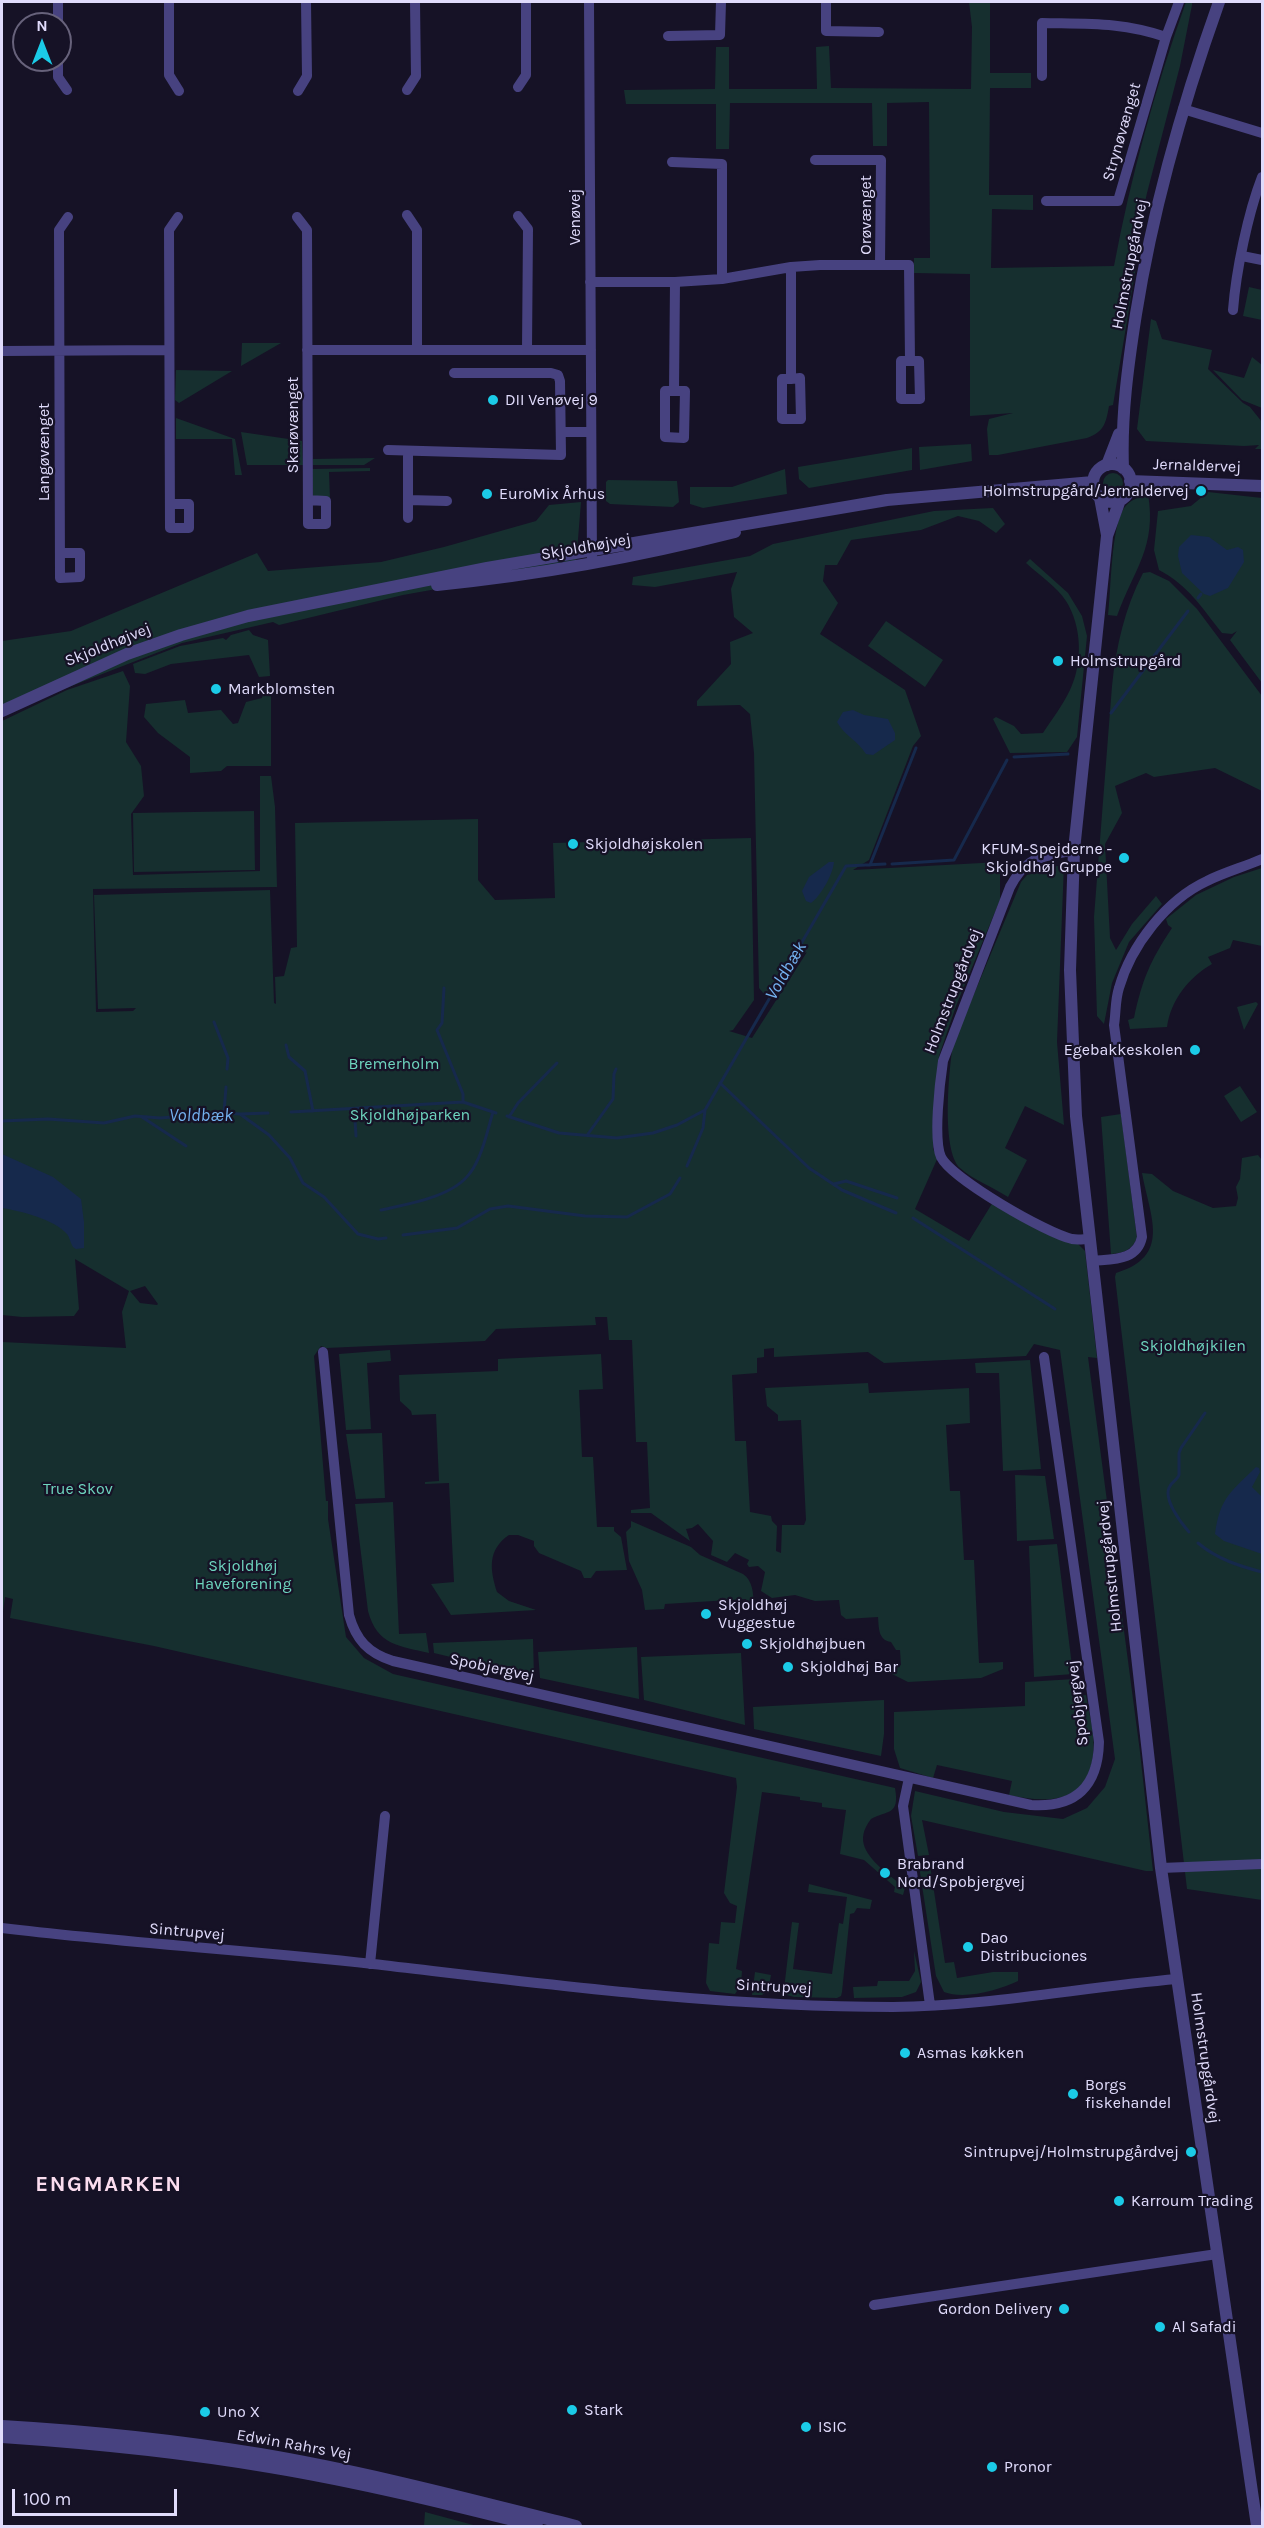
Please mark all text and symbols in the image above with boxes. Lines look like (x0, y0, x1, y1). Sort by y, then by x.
north arrow (12, 12, 72, 72)
text: N (36, 16, 48, 35)
street label: Strynøvænget (1099, 80, 1145, 184)
street label: Orøvænget (856, 175, 876, 255)
street label: Venøvej (565, 189, 585, 245)
street label: Holmstrupgårdvej (1108, 197, 1152, 331)
street label: Skarøvænget (283, 377, 303, 473)
place label: DII Venøvej 9 (505, 390, 598, 410)
marker: DII Venøvej 9 (486, 393, 500, 407)
street label: Langøvænget (34, 403, 54, 501)
street label: Jernaldervej (1153, 455, 1241, 477)
place label: Holmstrupgård/Jernaldervej (983, 481, 1189, 501)
place label: EuroMix Århus (499, 484, 605, 504)
marker: Holmstrupgård/Jernaldervej (1194, 484, 1208, 498)
marker: EuroMix Århus (480, 487, 494, 501)
street label: Skjoldhøjvej (540, 530, 632, 564)
street label: Skjoldhøjvej (62, 619, 154, 671)
place label: Holmstrupgård (1070, 651, 1181, 671)
marker: Holmstrupgård (1051, 654, 1065, 668)
place label: Markblomsten (228, 679, 335, 699)
marker: Markblomsten (209, 682, 223, 696)
place label: Skjoldhøjskolen (585, 834, 703, 854)
marker: Skjoldhøjskolen (566, 837, 580, 851)
place label: KFUM-Spejderne - Skjoldhøj Gruppe (981, 839, 1112, 877)
marker: KFUM-Spejderne - Skjoldhøj Gruppe (1117, 851, 1131, 865)
street label: Holmstrupgårdvej (920, 926, 986, 1056)
water label: Voldbæk (761, 938, 811, 1004)
place label: Egebakkeskolen (1064, 1040, 1183, 1060)
marker: Egebakkeskolen (1188, 1043, 1202, 1057)
park label: Bremerholm (349, 1054, 439, 1074)
water label: Voldbæk (169, 1105, 233, 1127)
park label: Skjoldhøjparken (350, 1105, 470, 1125)
park label: Skjoldhøjkilen (1140, 1336, 1246, 1356)
park label: True Skov (43, 1479, 113, 1499)
street label: Holmstrupgårdvej (1094, 1499, 1126, 1633)
park label: Skjoldhøj Haveforening (194, 1556, 292, 1594)
place label: Skjoldhøj Vuggestue (718, 1595, 795, 1633)
marker: Skjoldhøj Vuggestue (699, 1607, 713, 1621)
place label: Skjoldhøjbuen (759, 1634, 866, 1654)
marker: Skjoldhøjbuen (740, 1637, 754, 1651)
street label: Spobjergvej (448, 1650, 536, 1686)
place label: Skjoldhøj Bar (800, 1657, 898, 1677)
street label: Spobjergvej (1063, 1659, 1093, 1747)
marker: Skjoldhøj Bar (781, 1660, 795, 1674)
place label: Brabrand Nord/Spobjergvej (897, 1854, 1025, 1892)
marker: Brabrand Nord/Spobjergvej (878, 1866, 892, 1880)
street label: Sintrupvej (148, 1919, 226, 1945)
place label: Dao Distribuciones (980, 1928, 1088, 1966)
marker: Dao Distribuciones (961, 1940, 975, 1954)
street label: Sintrupvej (735, 1975, 813, 1999)
street label: Holmstrupgårdvej (1186, 1991, 1224, 2125)
place label: Asmas køkken (917, 2043, 1024, 2063)
marker: Asmas køkken (898, 2046, 912, 2060)
place label: Borgs fiskehandel (1085, 2075, 1171, 2113)
marker: Borgs fiskehandel (1066, 2087, 1080, 2101)
place label: Sintrupvej/Holmstrupgårdvej (963, 2142, 1179, 2162)
marker: Sintrupvej/Holmstrupgårdvej (1184, 2145, 1198, 2159)
district label: ENGMARKEN (35, 2172, 183, 2198)
place label: Karroum Trading (1131, 2191, 1253, 2211)
marker: Karroum Trading (1112, 2194, 1126, 2208)
place label: Gordon Delivery (938, 2299, 1052, 2319)
marker: Gordon Delivery (1057, 2302, 1071, 2316)
place label: Al Safadi (1172, 2317, 1236, 2337)
marker: Al Safadi (1153, 2320, 1167, 2334)
place label: Stark (584, 2400, 623, 2420)
place label: Uno X (217, 2402, 260, 2422)
marker: Stark (565, 2403, 579, 2417)
marker: Uno X (198, 2405, 212, 2419)
place label: ISIC (818, 2417, 846, 2437)
marker: ISIC (799, 2420, 813, 2434)
street label: Edwin Rahrs Vej (235, 2425, 353, 2465)
place label: Pronor (1004, 2457, 1052, 2477)
marker: Pronor (985, 2460, 999, 2474)
scale bar (15, 2477, 180, 2515)
text: 100 m (23, 2488, 71, 2510)

